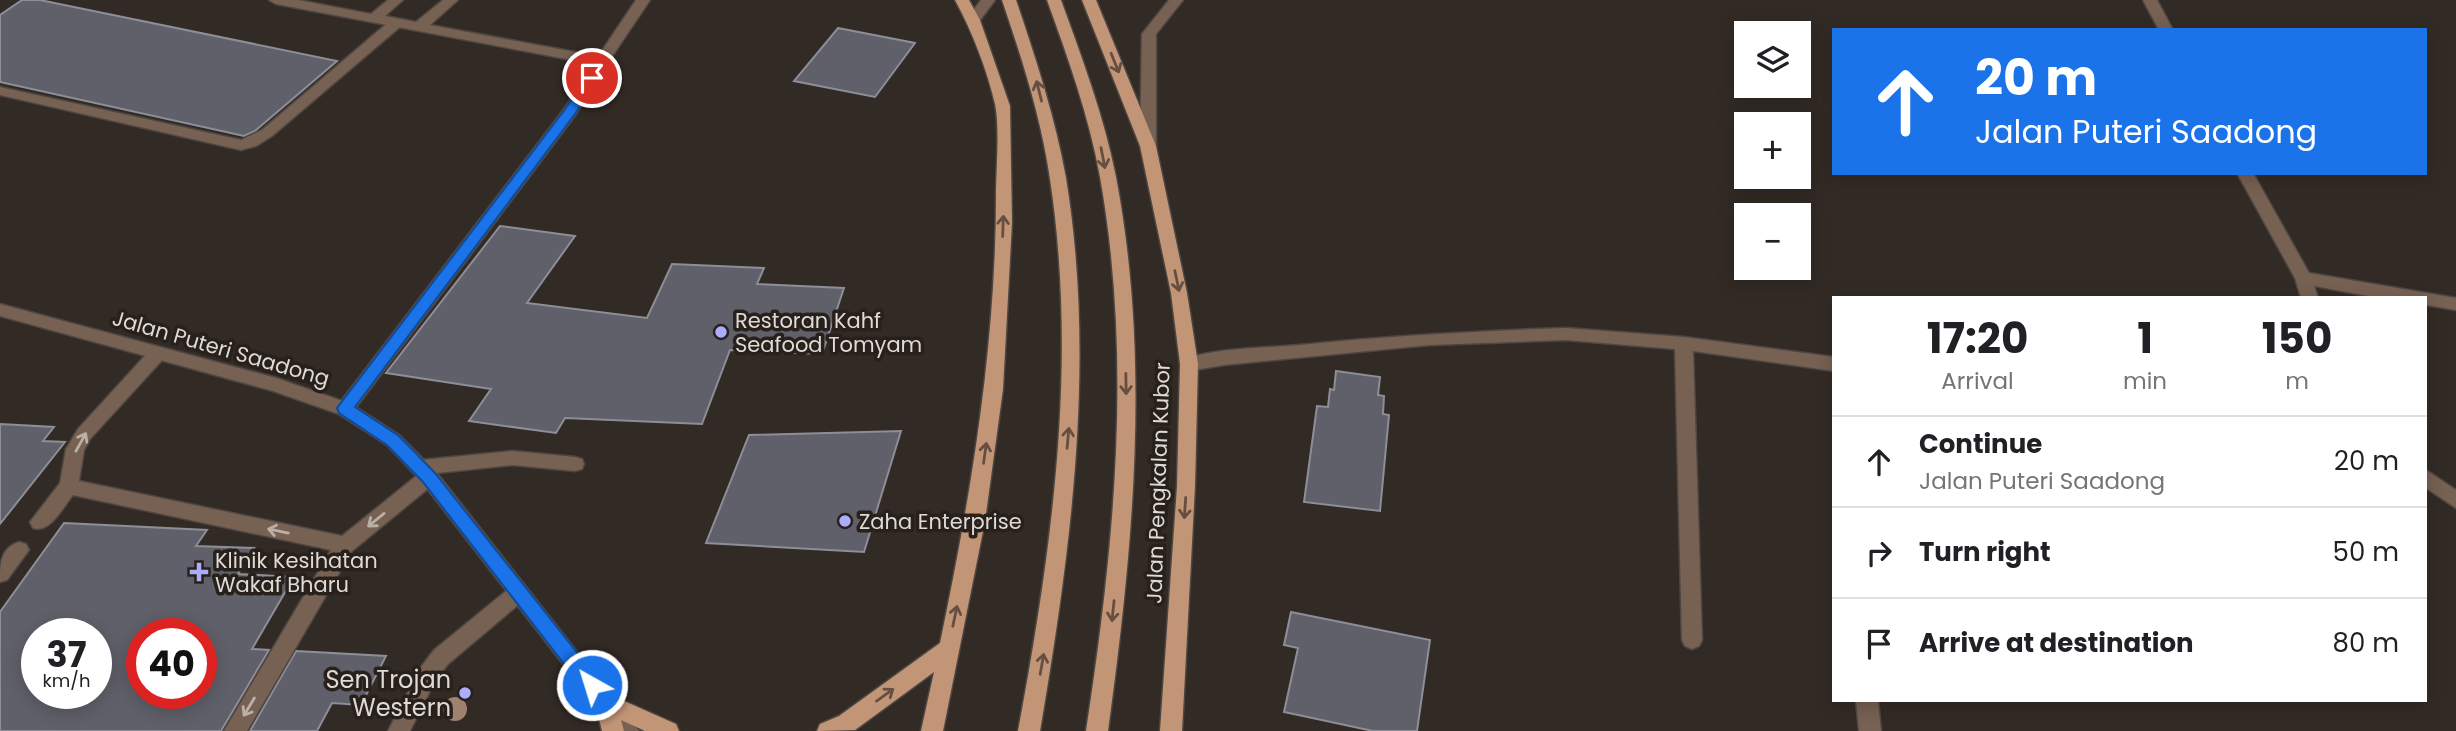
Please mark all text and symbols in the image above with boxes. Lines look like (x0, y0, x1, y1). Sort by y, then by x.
map controls (1734, 21, 1811, 280)
button: layers (1734, 21, 1811, 98)
text: 20 m (1975, 44, 2097, 112)
pin (562, 48, 622, 108)
one-way arrow (1109, 52, 1122, 74)
icon: ahead (1860, 56, 1951, 147)
icon: arrive (573, 59, 611, 97)
one-way arrow (1032, 80, 1045, 103)
text: Jalan Puteri Saadong (1975, 109, 2317, 154)
button: + (1734, 112, 1811, 189)
one-way arrow (1096, 147, 1110, 169)
button: − (1734, 203, 1811, 280)
one-way arrow (997, 215, 1010, 238)
one-way arrow (1170, 269, 1184, 292)
street label: Jalan Puteri Saadong (109, 303, 333, 393)
place label: Restoran Kahf Seafood Tomyam (735, 306, 922, 359)
text: 17:20 (1927, 309, 2028, 368)
text: 1 (2137, 309, 2153, 368)
text: 150 (2262, 309, 2332, 368)
marker: Restoran Kahf Seafood Tomyam (713, 324, 729, 340)
street label: Jalan Pengkalan Kubor (1139, 362, 1177, 604)
text: Arrival (1941, 365, 2014, 397)
text: min (2123, 365, 2167, 397)
text: m (2285, 365, 2309, 397)
one-way arrow (1119, 373, 1132, 396)
text: Continue (1919, 426, 2042, 462)
one-way arrow (1062, 427, 1075, 450)
one-way arrow (74, 432, 88, 452)
one-way arrow (978, 442, 991, 465)
icon: ahead (1860, 443, 1898, 481)
text: 20 m (2334, 443, 2399, 479)
text: Jalan Puteri Saadong (1919, 465, 2165, 497)
one-way arrow (1178, 496, 1191, 519)
place label: Zaha Enterprise (859, 507, 1022, 536)
one-way arrow (367, 512, 386, 527)
marker: Zaha Enterprise (837, 513, 853, 529)
one-way arrow (267, 523, 290, 537)
icon: right (1860, 534, 1898, 572)
text: Turn right (1919, 534, 2051, 570)
text: 50 m (2333, 534, 2399, 570)
place label: Klinik Kesihatan Wakaf Bharu (215, 546, 378, 599)
marker: Klinik Kesihatan Wakaf Bharu (189, 562, 209, 582)
one-way arrow (1107, 600, 1120, 622)
one-way arrow (948, 605, 962, 628)
speed limit sign: 40 (126, 618, 217, 709)
icon: arrive (1860, 625, 1898, 663)
text: Arrive at destination (1919, 625, 2194, 661)
text: 80 m (2333, 625, 2399, 661)
text: 37 (47, 630, 86, 679)
position arrow (555, 648, 629, 722)
one-way arrow (1035, 653, 1049, 676)
place label: Sen Trojan Western (325, 663, 451, 724)
text: km/h (43, 668, 90, 693)
marker: Sen Trojan Western (457, 685, 473, 701)
one-way arrow (875, 688, 894, 702)
one-way arrow (242, 696, 256, 716)

